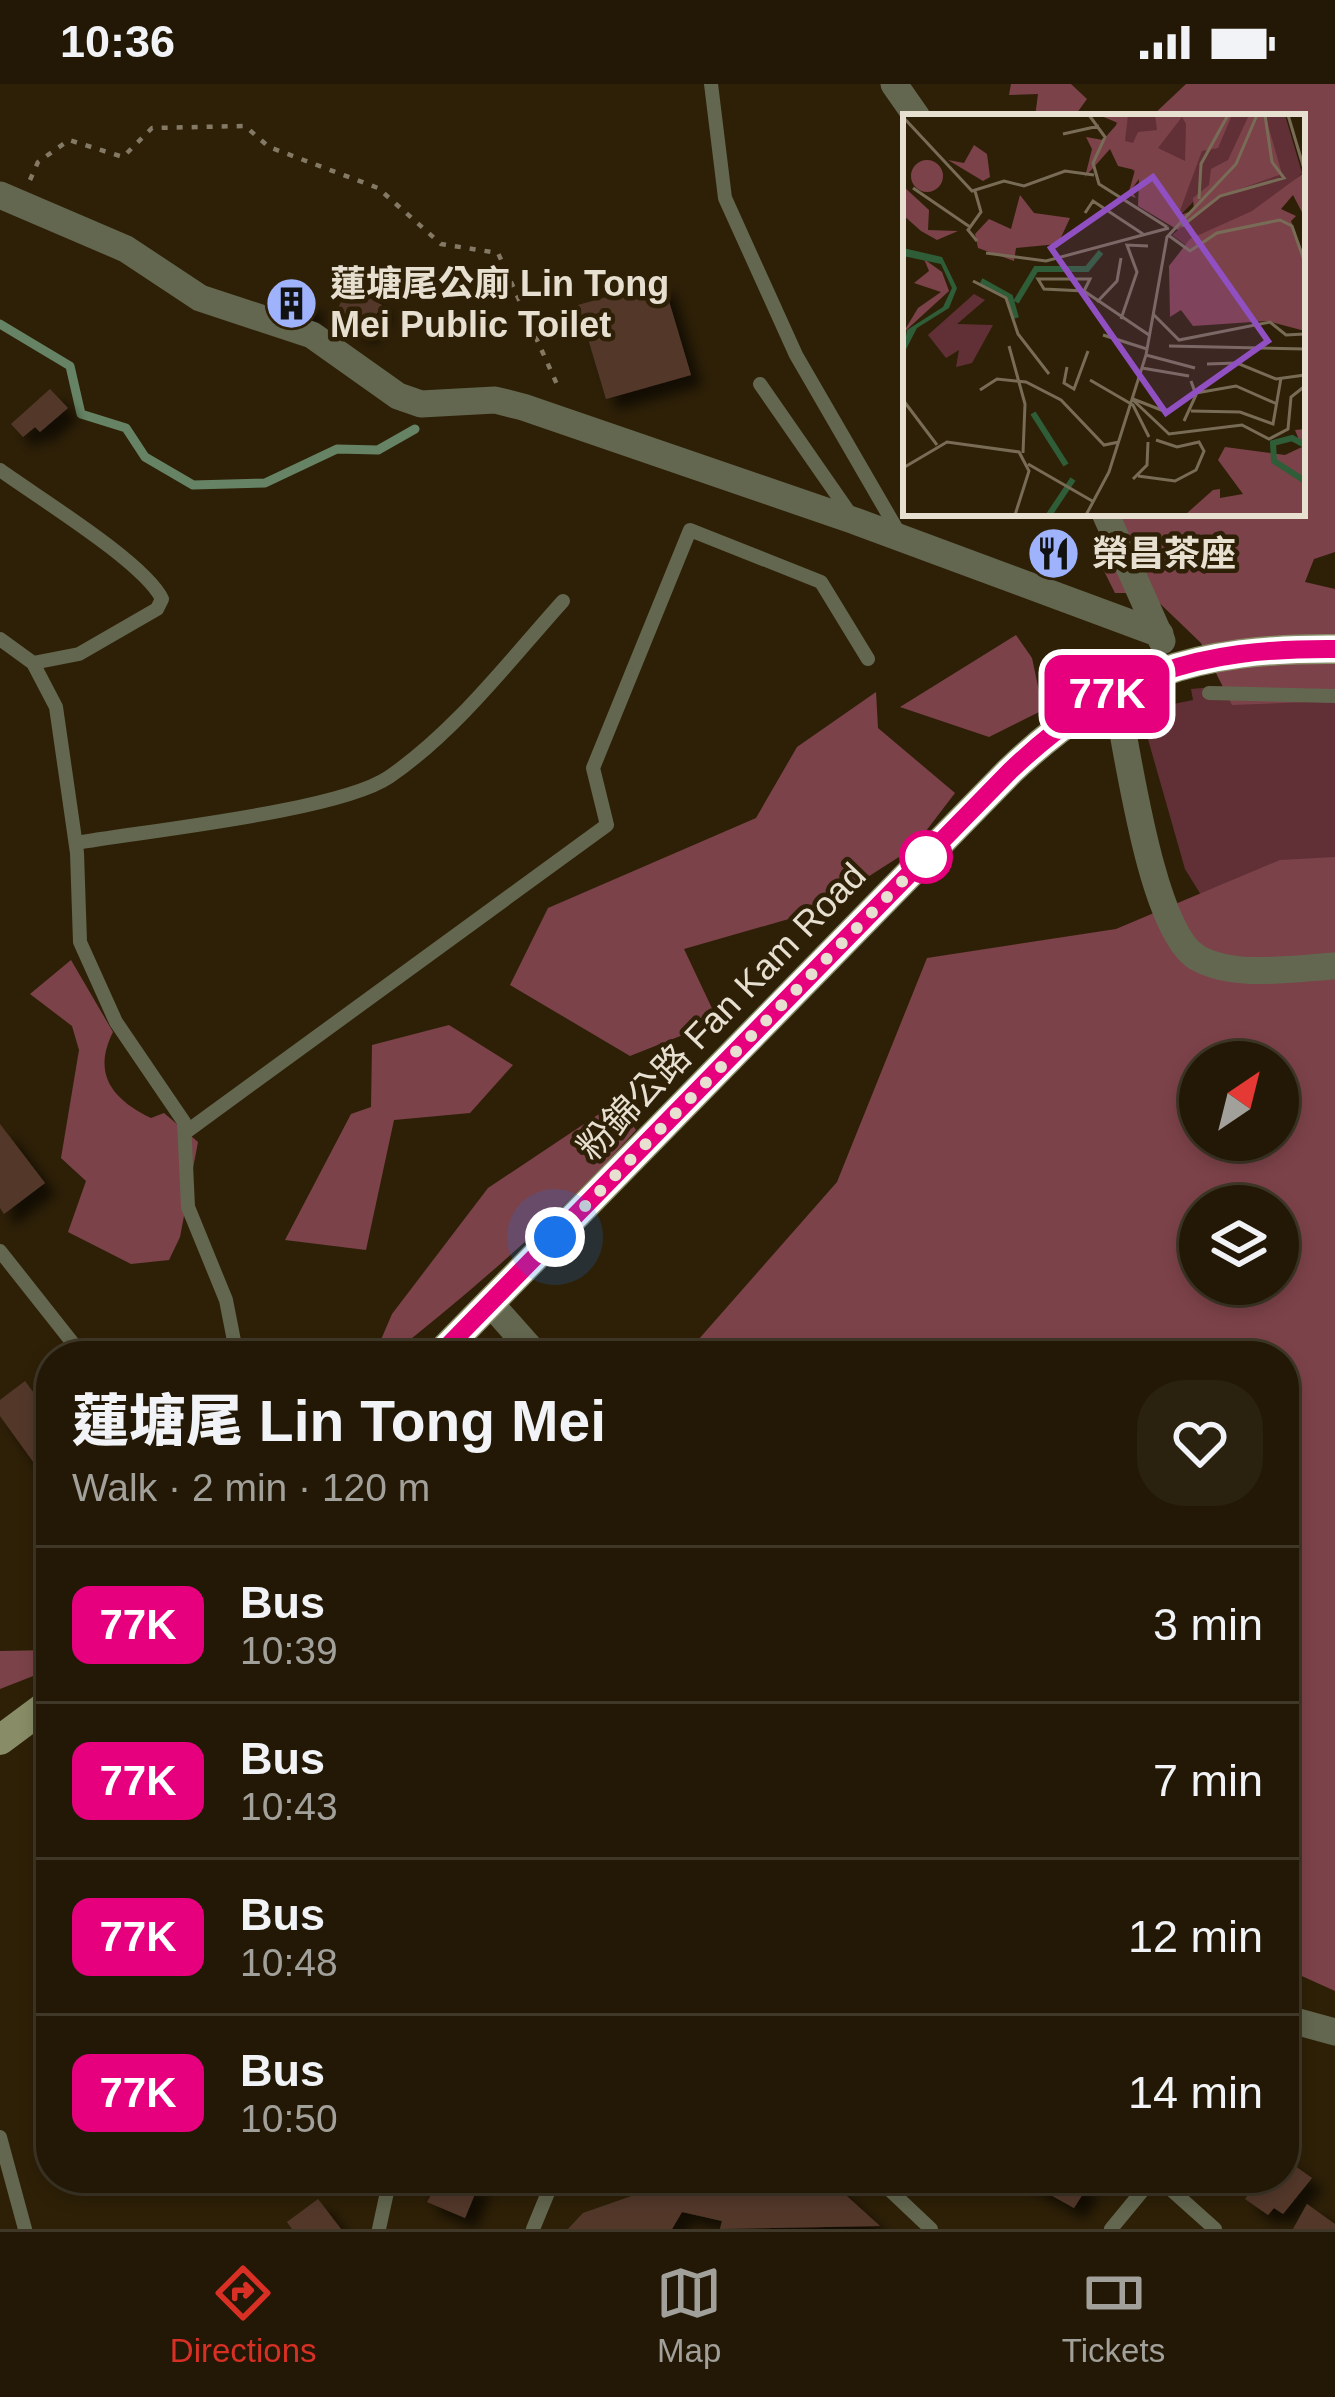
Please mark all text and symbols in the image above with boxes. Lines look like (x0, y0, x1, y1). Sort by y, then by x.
text: 10:36 (60, 16, 175, 67)
inset map (903, 114, 1305, 516)
place label: 蓮塘尾公廁 Lin Tong Mei Public Toilet (330, 263, 669, 345)
building icon: 蓮塘尾公廁 Lin Tong Mei Public Toilet (263, 276, 319, 332)
restaurant icon: 榮昌茶座 (1025, 525, 1081, 581)
place label: 榮昌茶座 (1092, 533, 1236, 574)
line badge: 77K (1038, 655, 1176, 733)
text: 77K (1068, 670, 1146, 717)
unlabelled marker (901, 832, 951, 882)
street label: 粉錦公路 Fan Kam Road (569, 855, 874, 1168)
north arrow (1179, 1041, 1299, 1161)
map controls (1179, 1041, 1299, 1305)
button: layers (1179, 1185, 1299, 1305)
your location (525, 1207, 585, 1267)
button: heart (1137, 1380, 1263, 1506)
text: 蓮塘尾 Lin Tong Mei (72, 1389, 606, 1453)
text: Walk · 2 min · 120 m (72, 1466, 430, 1509)
text: Bus (240, 1577, 325, 1628)
text: 3 min (1153, 1599, 1263, 1650)
text: 77K (99, 1601, 177, 1648)
text: 10:39 (240, 1629, 338, 1672)
text: Bus (240, 1733, 325, 1784)
text: 7 min (1153, 1755, 1263, 1806)
text: 77K (99, 1757, 177, 1804)
text: 10:43 (240, 1785, 338, 1828)
text: Bus (240, 1889, 325, 1940)
text: 12 min (1128, 1911, 1263, 1962)
text: 77K (99, 1913, 177, 1960)
text: 10:48 (240, 1941, 338, 1984)
text: Bus (240, 2045, 325, 2096)
text: 14 min (1128, 2067, 1263, 2118)
text: 77K (99, 2069, 177, 2116)
text: 10:50 (240, 2097, 338, 2140)
tab: Directions (170, 2260, 317, 2370)
tab: Map (656, 2260, 722, 2370)
tab: Tickets (1062, 2260, 1165, 2370)

